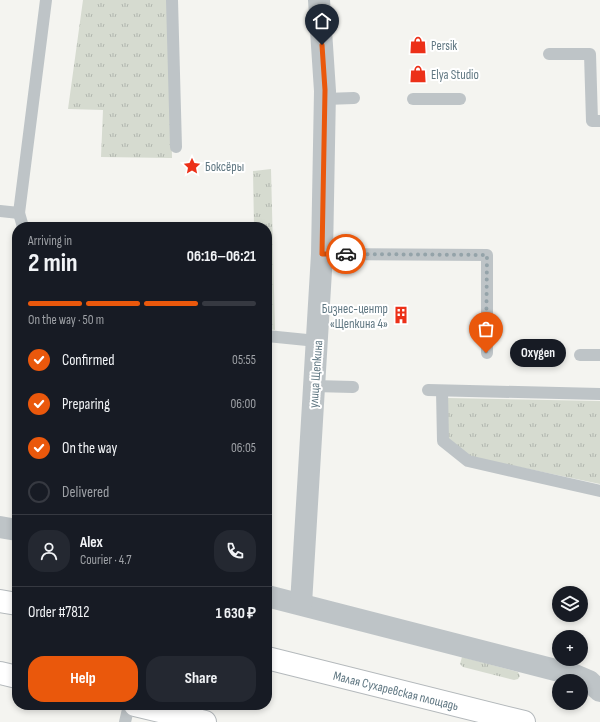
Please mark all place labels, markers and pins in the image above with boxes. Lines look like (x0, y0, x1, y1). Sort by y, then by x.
pin (305, 4, 339, 45)
shop icon: Persik (408, 35, 428, 55)
place label: Persik (431, 38, 457, 54)
shop icon: Elya Studio (408, 64, 428, 84)
place label: Elya Studio (431, 67, 479, 83)
place icon: Боксёры (182, 156, 202, 176)
place label: Боксёры (205, 159, 244, 175)
place label: Бизнес-центр «Щепкина 4» (322, 301, 388, 332)
building icon: Бизнес-центр «Щепкина 4» (391, 305, 411, 325)
pin (469, 312, 503, 353)
callout: Oxygen (510, 339, 566, 367)

